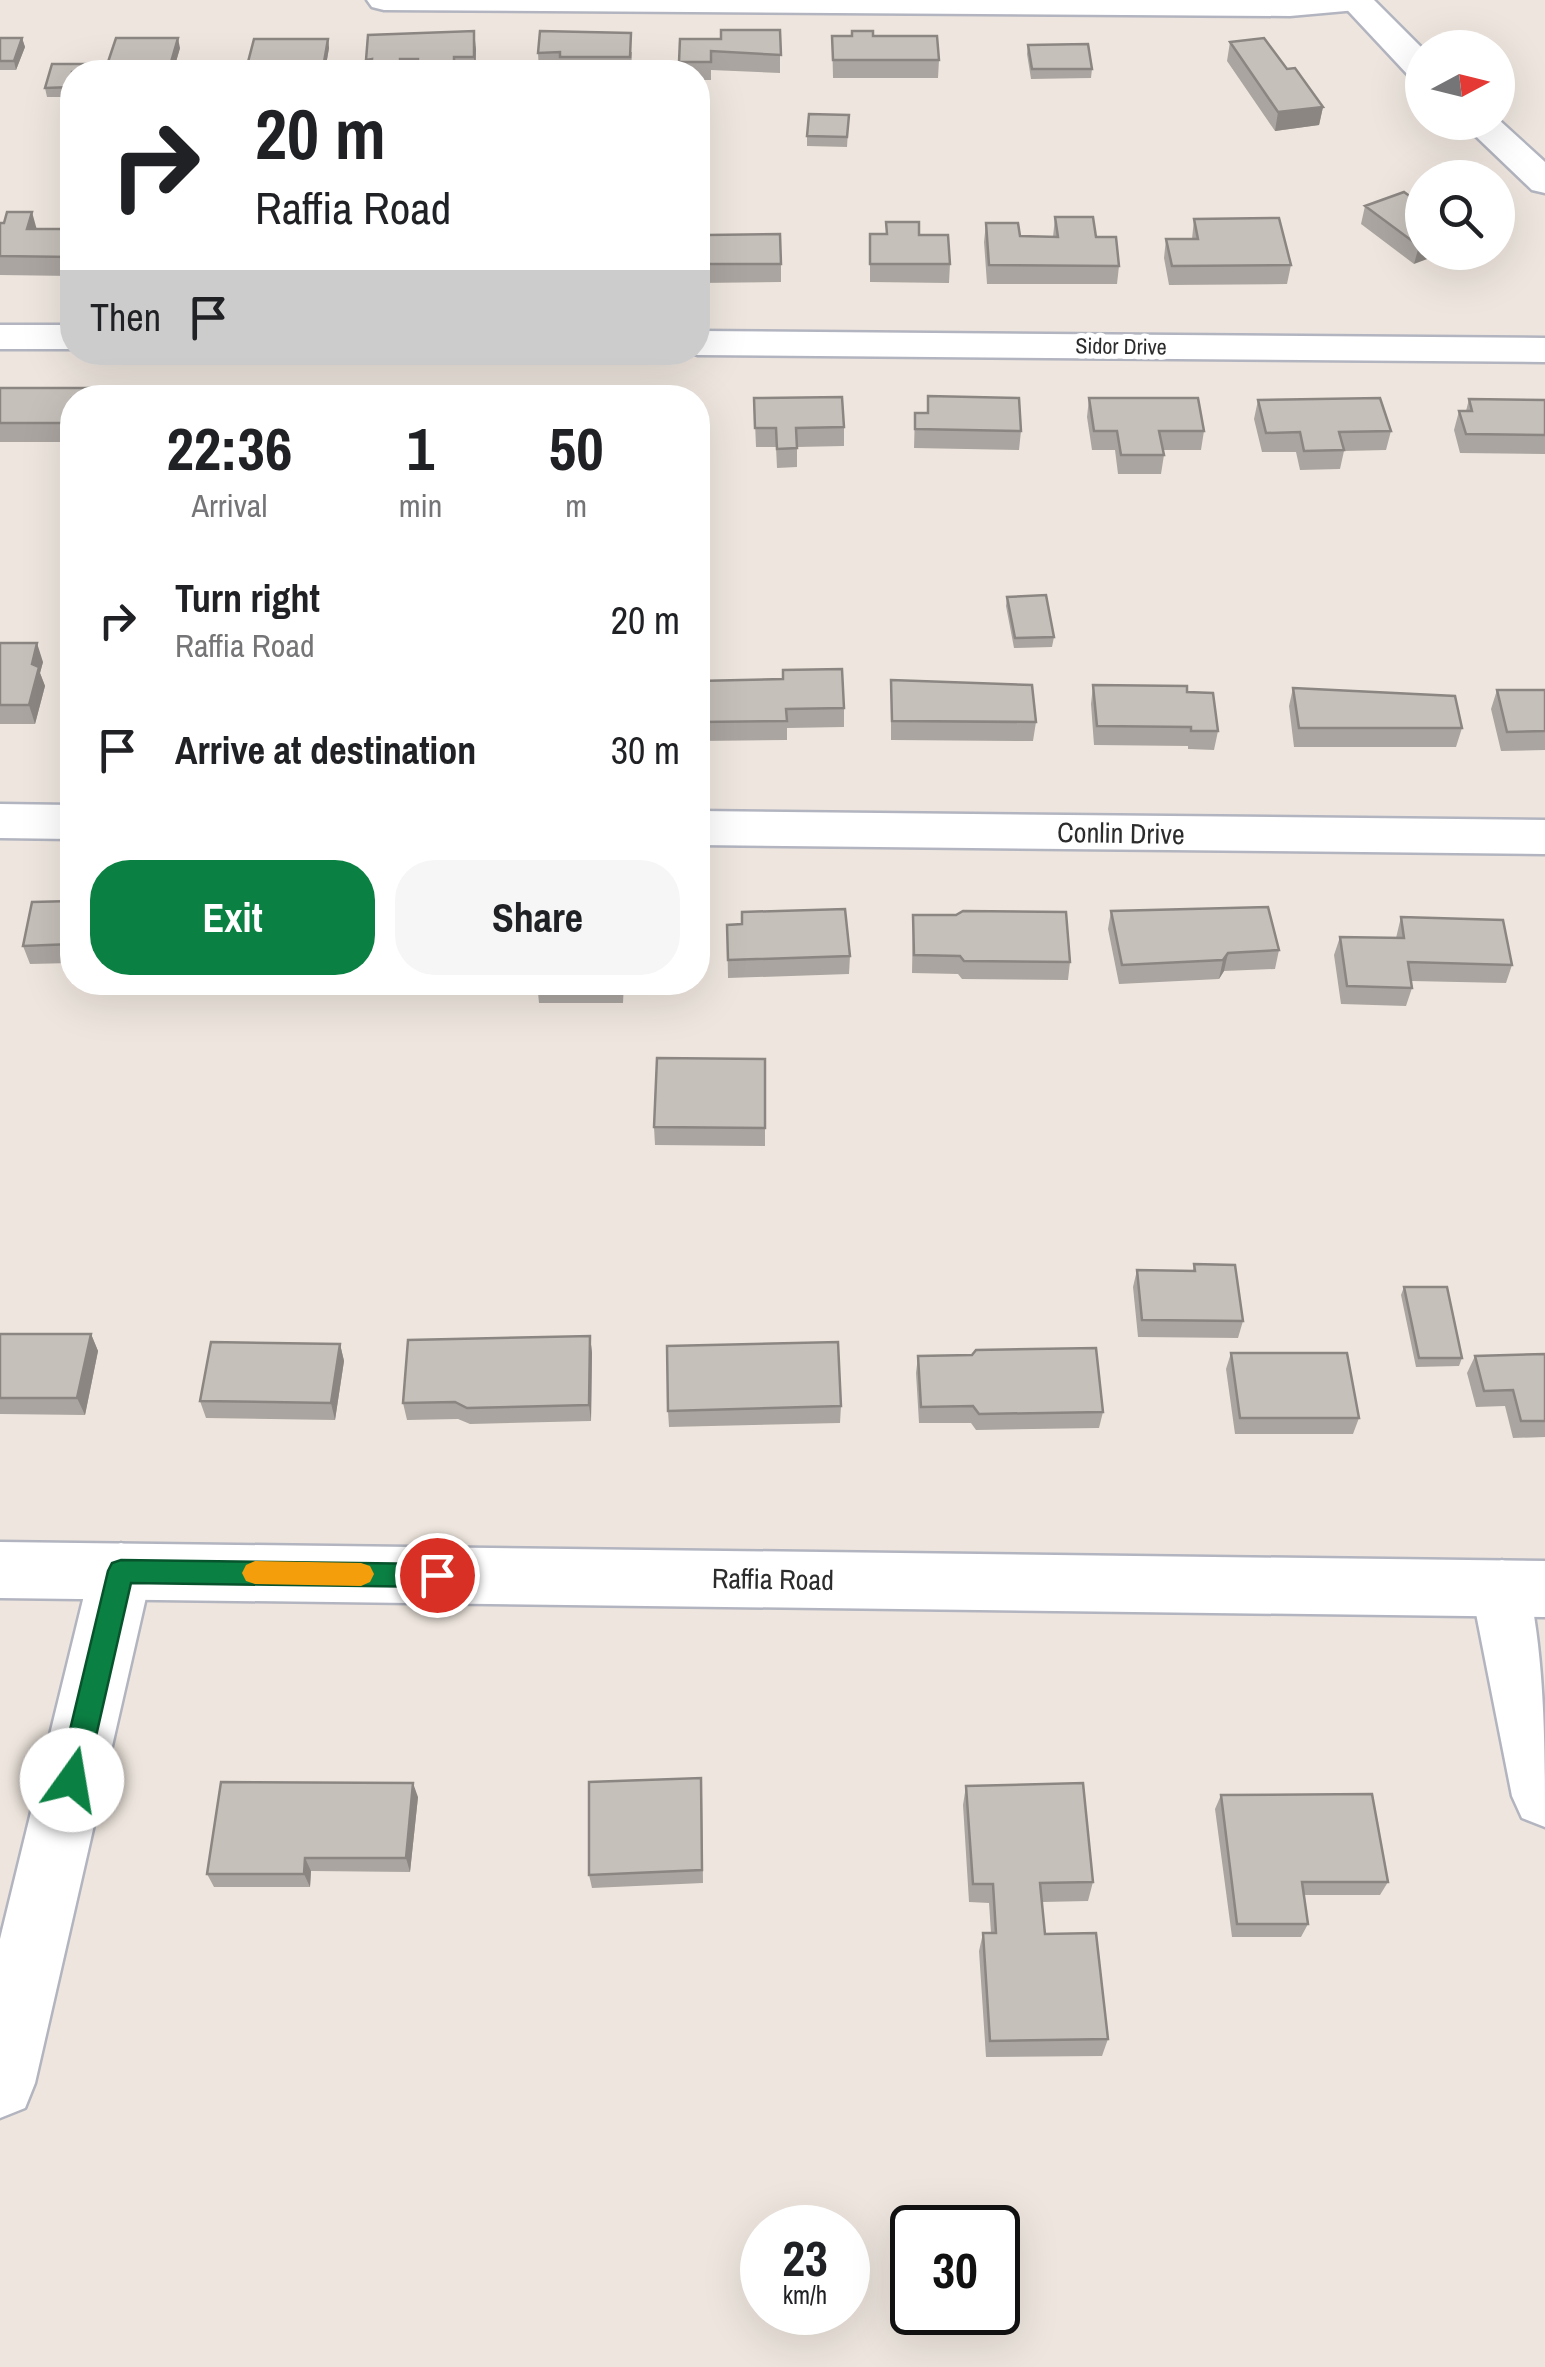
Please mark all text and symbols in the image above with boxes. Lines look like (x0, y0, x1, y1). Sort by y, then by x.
north arrow (1405, 30, 1515, 140)
map controls (1405, 30, 1515, 270)
text: 20 m (255, 87, 386, 181)
icon: right (90, 100, 220, 230)
button: search (1405, 160, 1515, 270)
text: Raffia Road (255, 177, 451, 238)
icon: arrive (181, 290, 236, 345)
text: Then (90, 292, 161, 343)
street label: Sidor Drive (1075, 330, 1167, 362)
text: 22:36 (166, 408, 292, 489)
text: 1 (407, 408, 434, 489)
text: 50 (549, 408, 604, 489)
text: Arrival (191, 484, 267, 527)
text: min (399, 484, 442, 527)
text: m (565, 484, 587, 527)
text: Turn right (175, 573, 320, 624)
icon: right (90, 593, 145, 648)
text: 20 m (611, 595, 680, 646)
text: Raffia Road (175, 624, 315, 667)
icon: arrive (90, 723, 145, 778)
text: Arrive at destination (175, 725, 476, 776)
text: 30 m (611, 725, 680, 776)
street label: Conlin Drive (1057, 813, 1185, 853)
button: Exit (90, 860, 375, 975)
button: Share (395, 860, 680, 975)
pin (395, 1533, 480, 1618)
icon: arrive (410, 1548, 465, 1603)
street label: Raffia Road (712, 1559, 834, 1599)
position arrow (20, 1728, 124, 1832)
speed limit sign: 30 (890, 2205, 1020, 2335)
text: 23 (782, 2224, 828, 2292)
text: km/h (783, 2278, 827, 2312)

